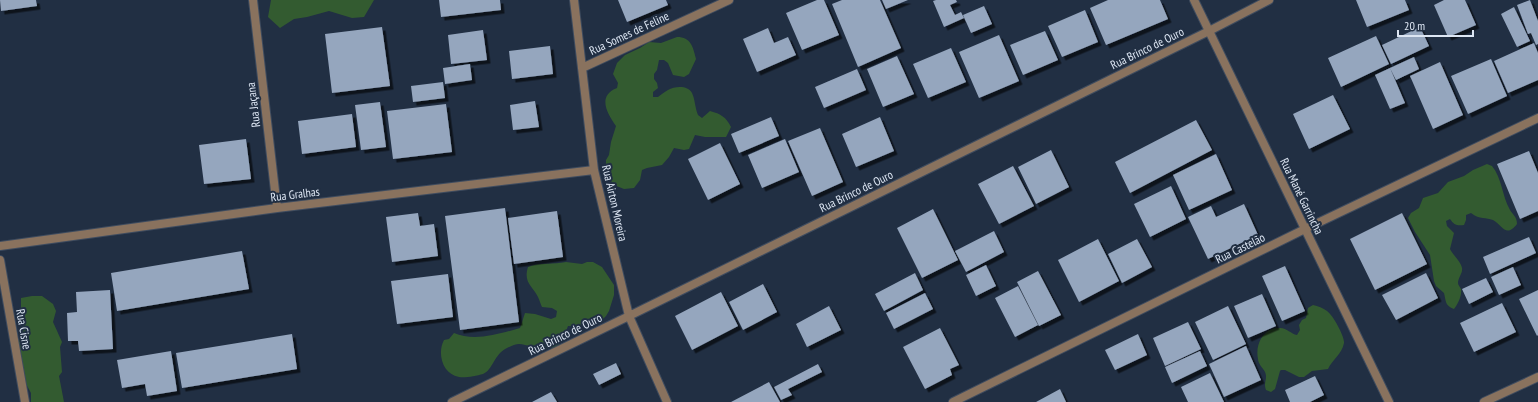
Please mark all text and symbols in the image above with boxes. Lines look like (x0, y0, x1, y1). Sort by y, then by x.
street label: Rua Somes de Feline (587, 8, 671, 58)
scale bar (1398, 12, 1473, 38)
text: 20 m (1404, 18, 1425, 33)
street label: Rua Brinco de Ouro (1108, 24, 1186, 72)
street label: Rua Jaçana (243, 81, 263, 128)
street label: Rua Mané Garrincha (1277, 155, 1327, 237)
street label: Rua Airton Moreira (599, 163, 631, 243)
street label: Rua Brinco de Ouro (817, 167, 895, 215)
street label: Rua Gralhas (270, 184, 320, 204)
street label: Rua Castelão (1213, 230, 1267, 266)
street label: Rua Cisne (13, 308, 35, 350)
street label: Rua Brinco de Ouro (526, 310, 604, 358)

